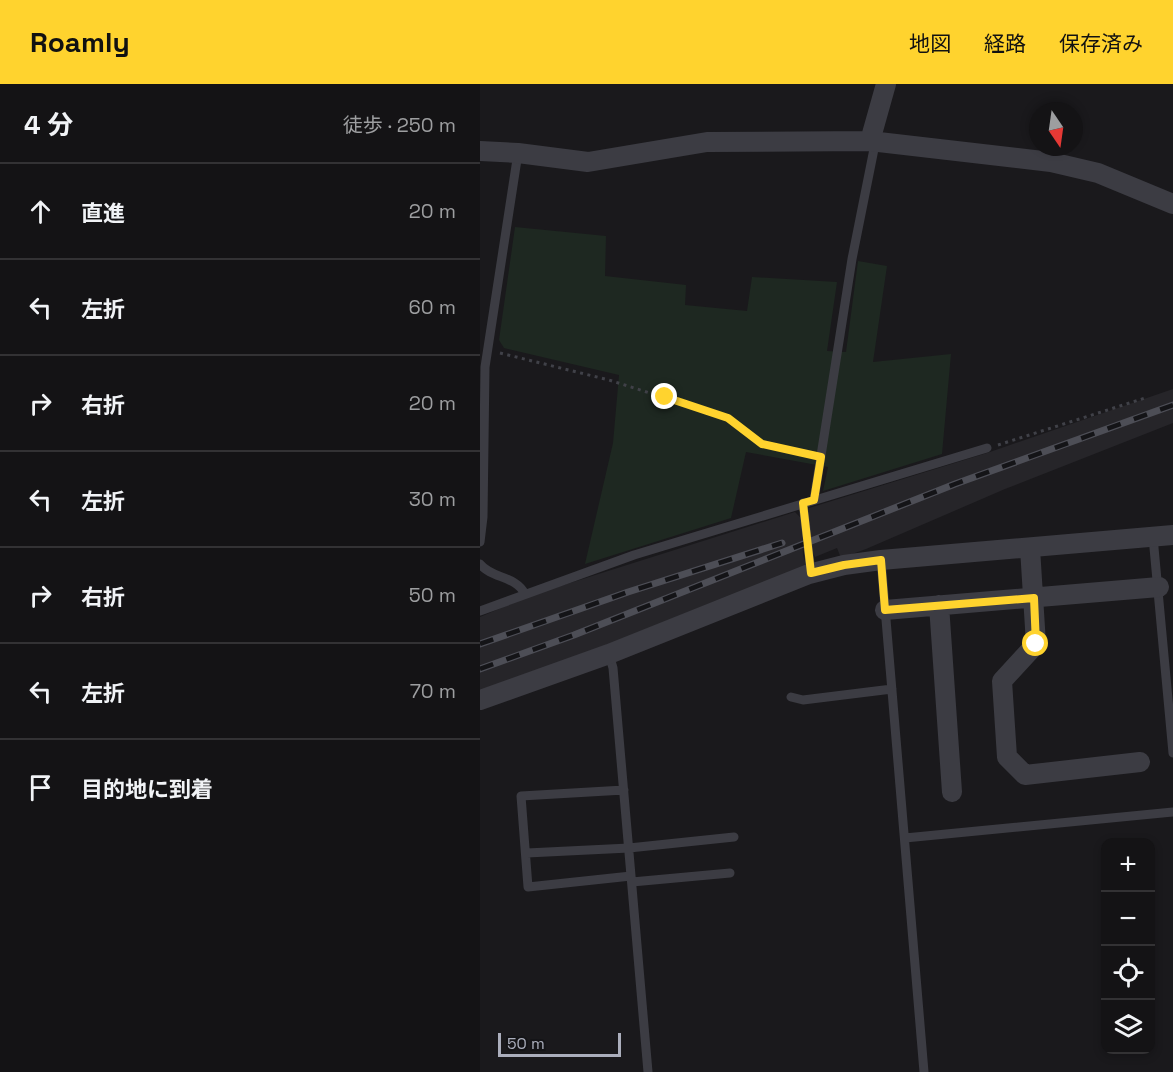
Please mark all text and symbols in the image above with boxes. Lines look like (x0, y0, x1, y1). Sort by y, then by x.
text: Roamly (30, 24, 130, 60)
text: 地図 (909, 30, 951, 57)
text: 経路 (984, 30, 1026, 57)
text: 保存済み (1059, 30, 1143, 57)
north arrow (1029, 102, 1083, 156)
text: 4 分 (24, 108, 73, 142)
text: 徒歩 · 250 m (343, 112, 456, 138)
icon: ahead (24, 195, 57, 228)
text: 20 m (409, 198, 456, 224)
text: 直進 (81, 199, 125, 227)
icon: left (24, 291, 57, 324)
text: 60 m (409, 294, 456, 320)
text: 左折 (81, 295, 125, 323)
route end (651, 383, 677, 409)
icon: right (24, 387, 57, 420)
text: 20 m (409, 390, 456, 416)
text: 右折 (81, 391, 125, 419)
icon: left (24, 483, 57, 516)
text: 30 m (409, 486, 456, 512)
text: 左折 (81, 487, 125, 515)
icon: right (24, 579, 57, 612)
text: 50 m (409, 582, 456, 608)
text: 右折 (81, 583, 125, 611)
route start (1022, 630, 1048, 656)
icon: left (24, 675, 57, 708)
text: 70 m (410, 678, 456, 704)
text: 左折 (81, 679, 125, 707)
icon: arrive (24, 771, 57, 804)
text: 目的地に到着 (81, 775, 213, 803)
map controls (1101, 838, 1155, 1054)
button: + (1101, 838, 1155, 892)
button: − (1101, 892, 1155, 946)
button: locate (1101, 946, 1155, 1000)
button: layers (1101, 1000, 1155, 1054)
scale bar (498, 1030, 621, 1058)
text: 50 m (507, 1033, 545, 1054)

